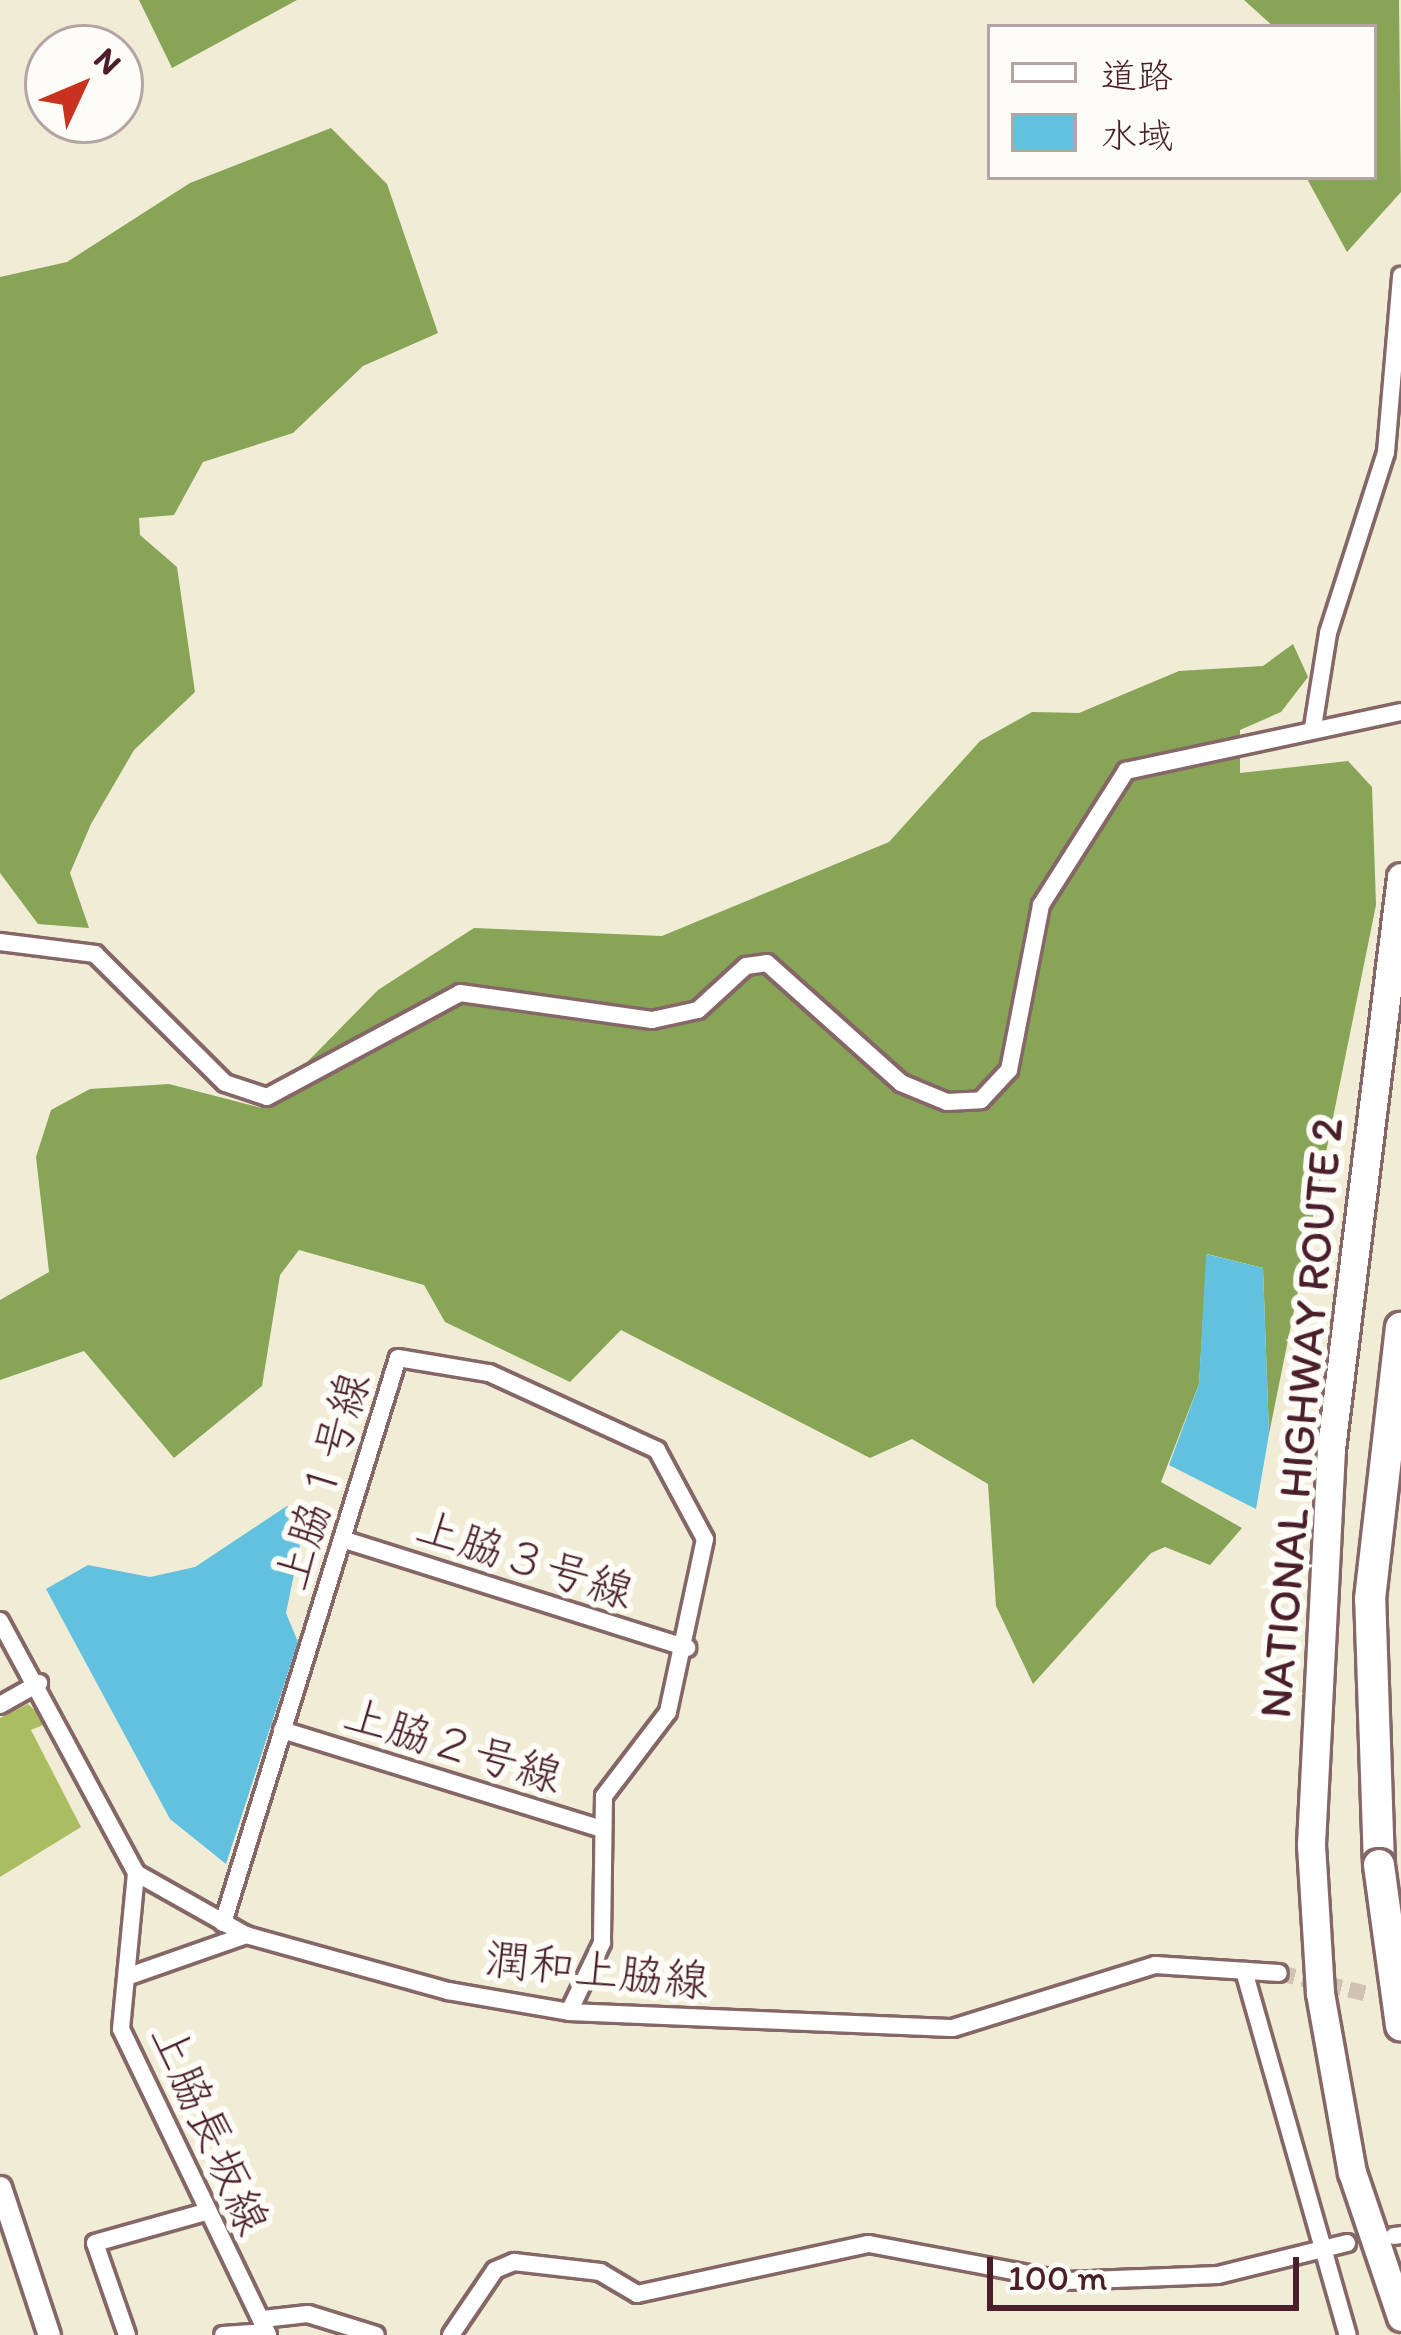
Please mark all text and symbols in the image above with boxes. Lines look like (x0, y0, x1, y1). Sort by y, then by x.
north arrow (24, 24, 144, 144)
legend (987, 24, 1377, 180)
text: N (86, 39, 130, 82)
text: 道路 (1101, 54, 1173, 97)
text: 水域 (1101, 114, 1173, 157)
street label: NATIONAL HIGHWAY ROUTE 2 (1248, 1113, 1354, 1723)
street label: 上脇１号線 (263, 1366, 381, 1596)
street label: 上脇３号線 (410, 1499, 640, 1619)
street label: 上脇２号線 (338, 1686, 568, 1804)
street label: 潤和上脇線 (482, 1931, 712, 2009)
street label: 上脇長坂線 (140, 2015, 280, 2243)
scale bar (993, 2233, 1305, 2307)
text: 100 m (1008, 2256, 1107, 2299)

